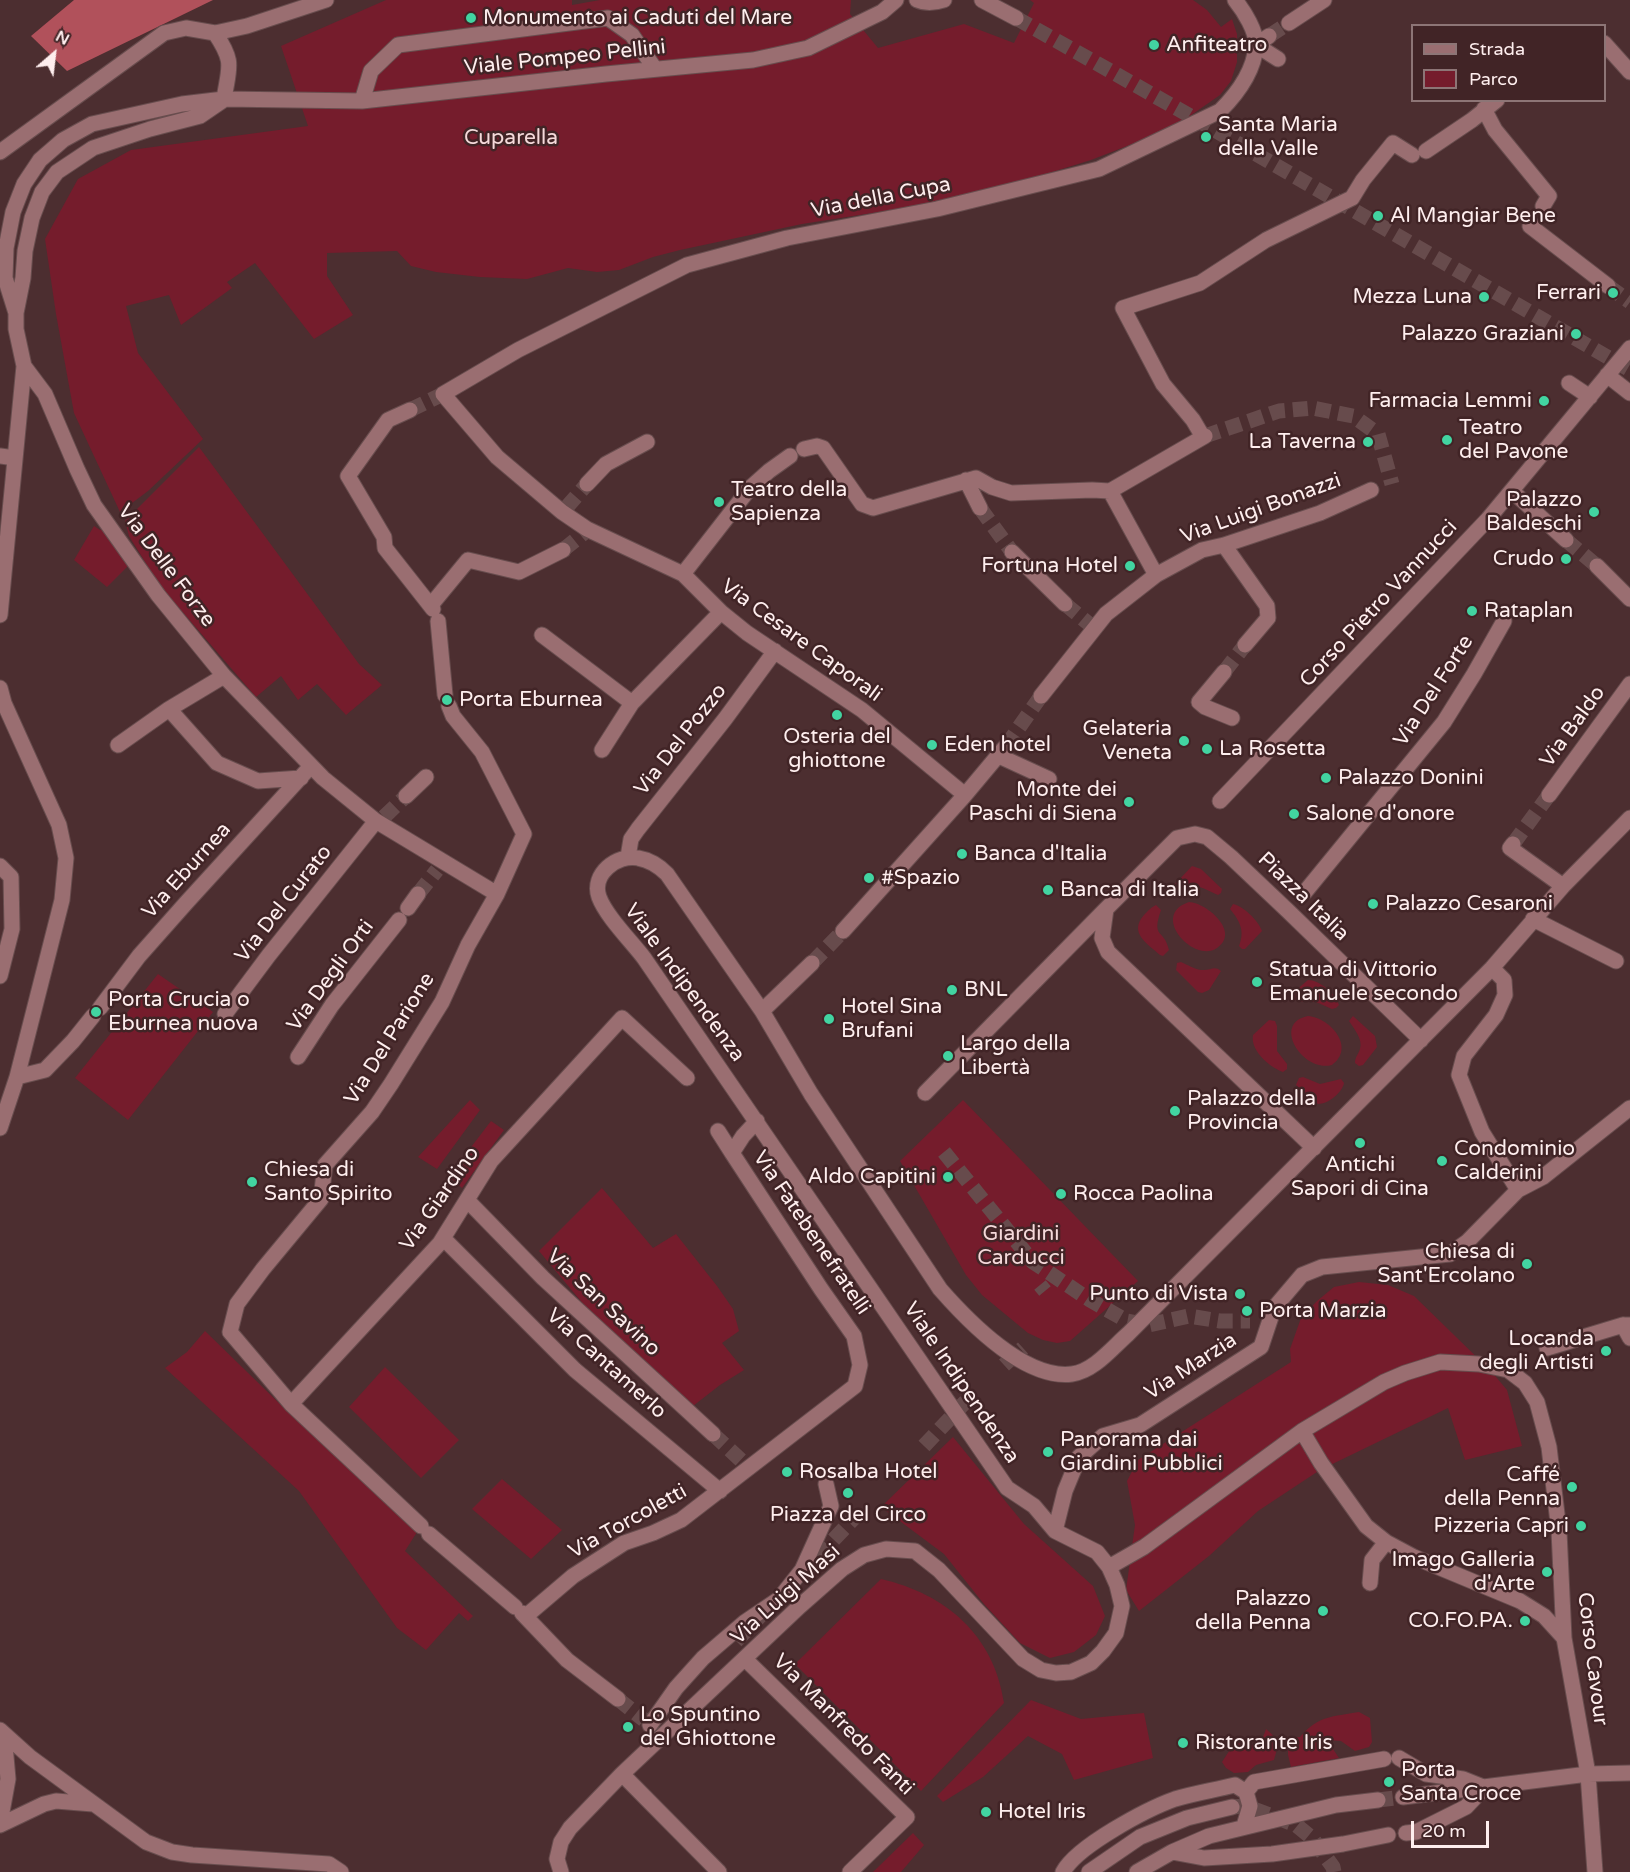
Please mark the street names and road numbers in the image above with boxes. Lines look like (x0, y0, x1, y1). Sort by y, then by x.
street label: Viale Pompeo Pellini (463, 35, 667, 81)
street label: Via della Cupa (809, 172, 953, 224)
street label: Via Luigi Bonazzi (1177, 468, 1345, 550)
street label: Via Delle Forze (112, 500, 220, 632)
street label: Corso Pietro Vannucci (1295, 515, 1463, 693)
street label: Via Cesare Caporali (716, 574, 886, 708)
street label: Via Del Forte (1389, 631, 1479, 751)
street label: Via Del Pozzo (629, 679, 733, 801)
street label: Via Baldo (1535, 681, 1611, 773)
street label: Via Eburnea (137, 818, 237, 924)
street label: Via Del Curato (230, 840, 338, 968)
street label: Piazza Italia (1252, 847, 1354, 947)
street label: Viale Indipendenza (618, 899, 750, 1067)
street label: Via Degli Orti (282, 915, 380, 1037)
street label: Via Del Parione (339, 968, 441, 1110)
street label: Via Giardino (395, 1142, 485, 1256)
street label: Via Fatebenefratelli (747, 1146, 875, 1320)
street label: Via San Savino (541, 1244, 665, 1362)
street label: Viale Indipendenza (898, 1298, 1024, 1468)
street label: Via Cantamerlo (541, 1304, 671, 1424)
street label: Via Marzia (1140, 1328, 1242, 1406)
street label: Via Torcoletti (565, 1479, 691, 1565)
street label: Via Luigi Masi (726, 1539, 846, 1651)
street label: Corso Cavour (1571, 1591, 1613, 1727)
street label: Via Manfredo Fanti (767, 1649, 919, 1801)

